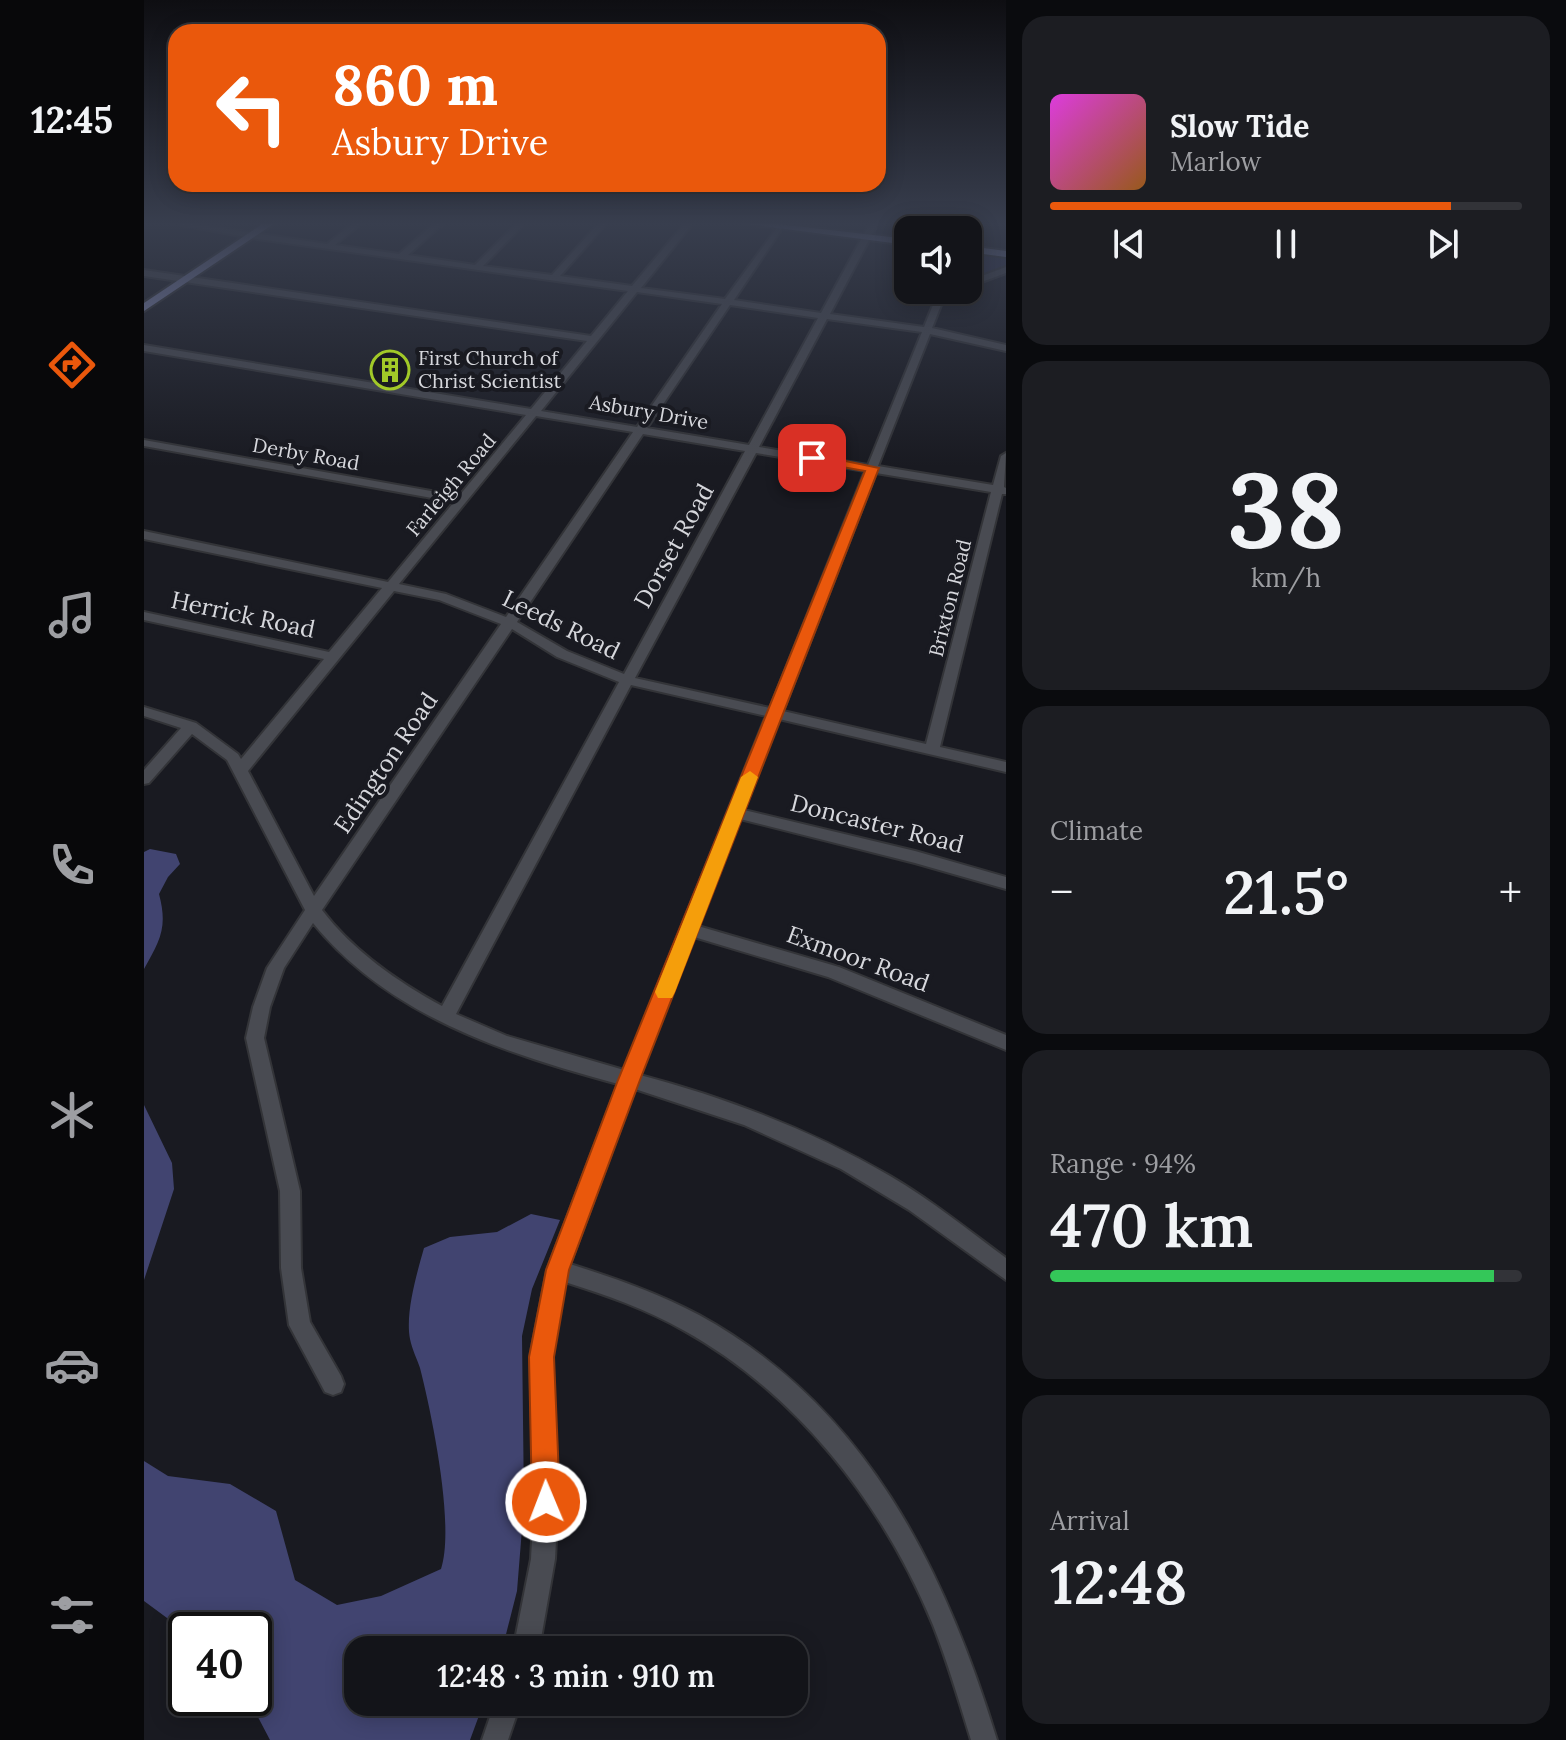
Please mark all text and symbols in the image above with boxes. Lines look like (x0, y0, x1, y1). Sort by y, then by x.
text: 860 m (332, 49, 498, 120)
icon: left (200, 56, 304, 160)
text: 12:45 (31, 97, 113, 143)
text: Slow Tide (1170, 107, 1309, 145)
text: Asbury Drive (332, 119, 548, 165)
text: Marlow (1170, 145, 1261, 178)
map controls (894, 216, 982, 304)
button: sound (894, 216, 982, 304)
icon: previous (1107, 222, 1151, 266)
icon: pause (1264, 222, 1308, 266)
icon: next (1421, 222, 1465, 266)
icon: directions (44, 337, 100, 393)
place label: First Church of Christ Scientist (418, 345, 562, 393)
building icon: First Church of Christ Scientist (369, 349, 411, 391)
street label: Asbury Drive (587, 389, 711, 434)
pin (778, 424, 846, 492)
street label: Farleigh Road (401, 428, 501, 541)
street label: Derby Road (251, 432, 361, 475)
icon: arrive (790, 436, 834, 480)
text: 38 (1227, 442, 1345, 575)
street label: Dorset Road (627, 478, 720, 613)
street label: Brixton Road (923, 536, 976, 659)
text: km/h (1251, 561, 1321, 594)
street label: Leeds Road (497, 583, 625, 666)
street label: Herrick Road (168, 584, 318, 645)
icon: music (44, 587, 100, 643)
street label: Edington Road (327, 686, 444, 839)
street label: Doncaster Road (787, 787, 967, 860)
text: Climate (1050, 814, 1143, 847)
icon: phone (44, 837, 100, 893)
text: 21.5° (1223, 854, 1349, 930)
text: − (1050, 864, 1073, 920)
text: + (1499, 864, 1522, 920)
street label: Exmoor Road (783, 918, 934, 999)
icon: climate (44, 1087, 100, 1143)
text: Range · 94% (1050, 1147, 1196, 1180)
text: 470 km (1050, 1187, 1253, 1263)
icon: car (44, 1337, 100, 1393)
position arrow (504, 1460, 588, 1544)
text: Arrival (1050, 1504, 1129, 1537)
text: 12:48 (1050, 1544, 1187, 1620)
icon: filters (44, 1587, 100, 1643)
speed limit sign: 40 (168, 1612, 272, 1716)
text: 12:48 · 3 min · 910 m (437, 1657, 715, 1695)

